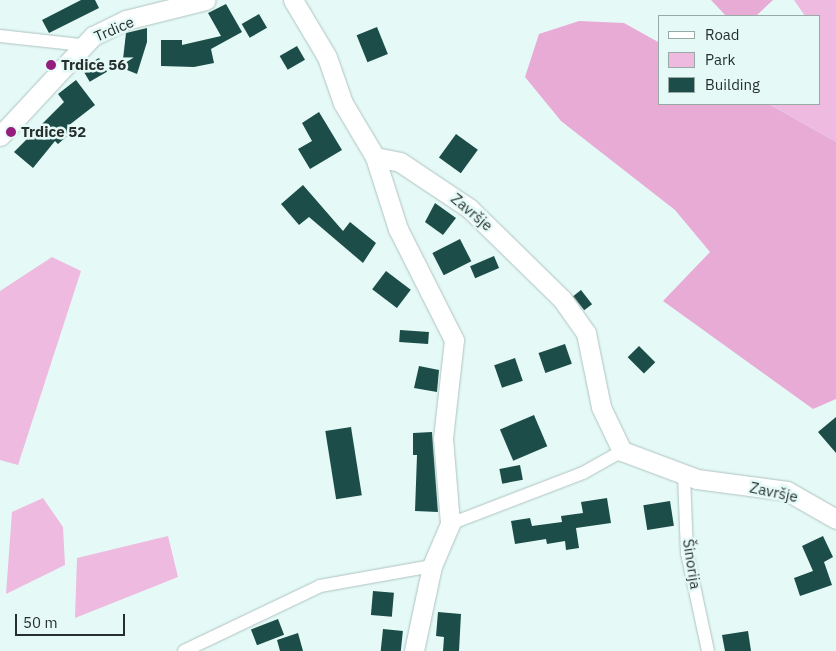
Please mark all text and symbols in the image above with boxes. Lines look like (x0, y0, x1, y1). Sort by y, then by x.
street label: Trdice (91, 13, 137, 45)
legend (658, 15, 821, 105)
text: Road (705, 25, 740, 44)
text: Park (705, 50, 735, 69)
place label: Trdice 56 (61, 56, 126, 74)
marker: Trdice 56 (45, 59, 57, 71)
text: Building (705, 75, 760, 94)
place label: Trdice 52 (21, 123, 86, 141)
marker: Trdice 52 (5, 126, 17, 138)
street label: Završje (448, 189, 496, 235)
street label: Završje (748, 478, 800, 506)
street label: Šinorija (679, 538, 705, 590)
scale bar (18, 604, 128, 636)
text: 50 m (23, 613, 58, 632)

